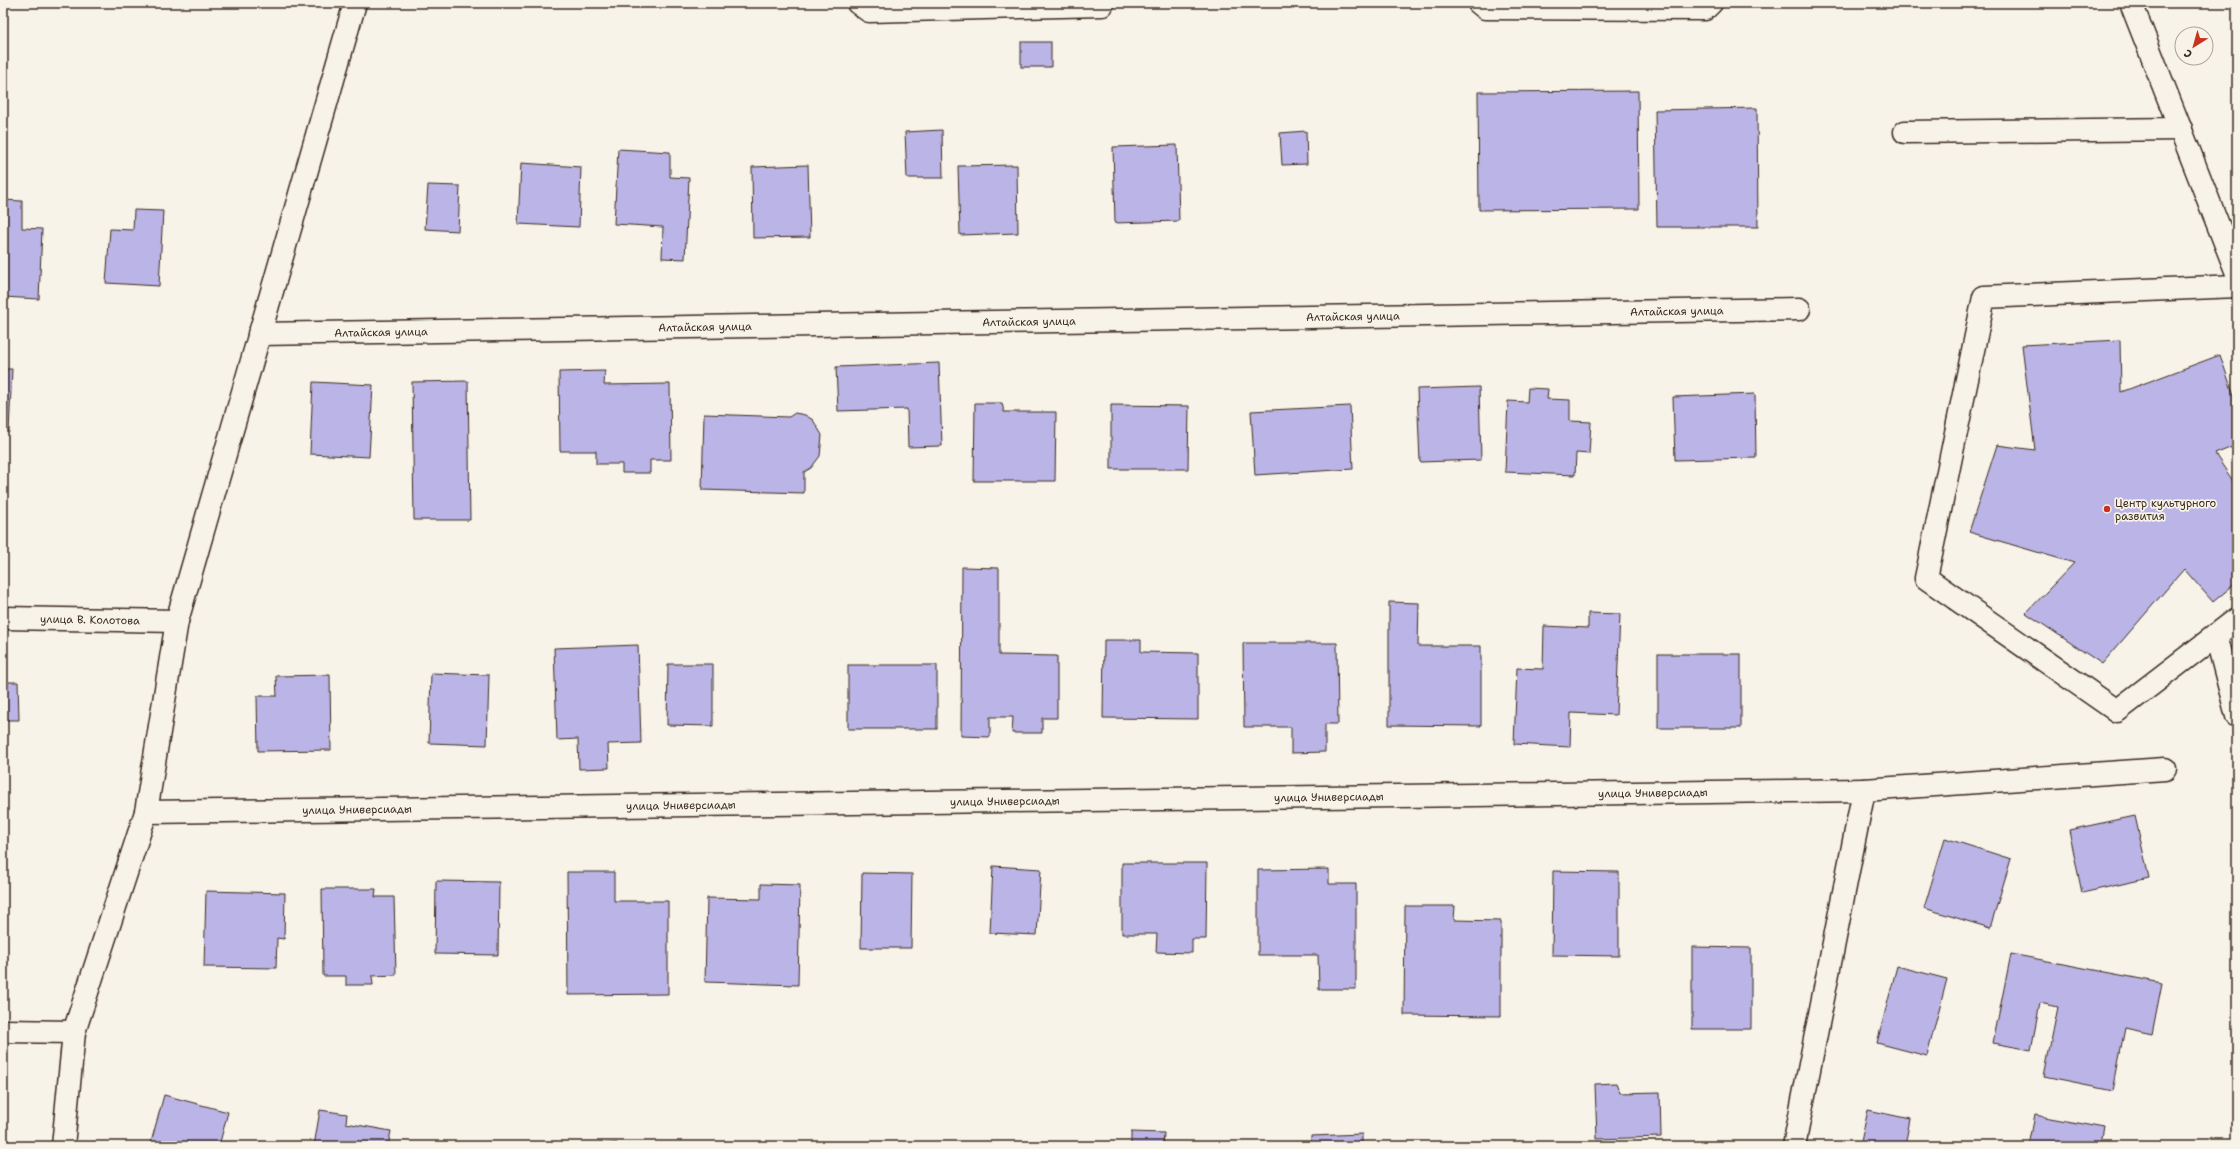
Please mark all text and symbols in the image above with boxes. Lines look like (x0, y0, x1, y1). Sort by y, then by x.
north arrow (2174, 26, 2214, 66)
text: С (2181, 45, 2195, 62)
street label: Алтайская улица (1630, 303, 1724, 320)
street label: Алтайская улица (1306, 308, 1400, 325)
street label: Алтайская улица (982, 314, 1076, 330)
street label: Алтайская улица (658, 319, 752, 336)
street label: Алтайская улица (334, 324, 428, 341)
place label: Центр культурного развития (2115, 496, 2217, 524)
marker: Центр культурного развития (2102, 504, 2112, 514)
street label: улица В. Колотова (40, 612, 140, 628)
street label: улица Универсиады (1598, 785, 1708, 801)
street label: улица Универсиады (1274, 789, 1384, 806)
street label: улица Универсиады (950, 793, 1060, 810)
street label: улица Универсиады (626, 797, 736, 814)
street label: улица Универсиады (302, 802, 412, 818)

